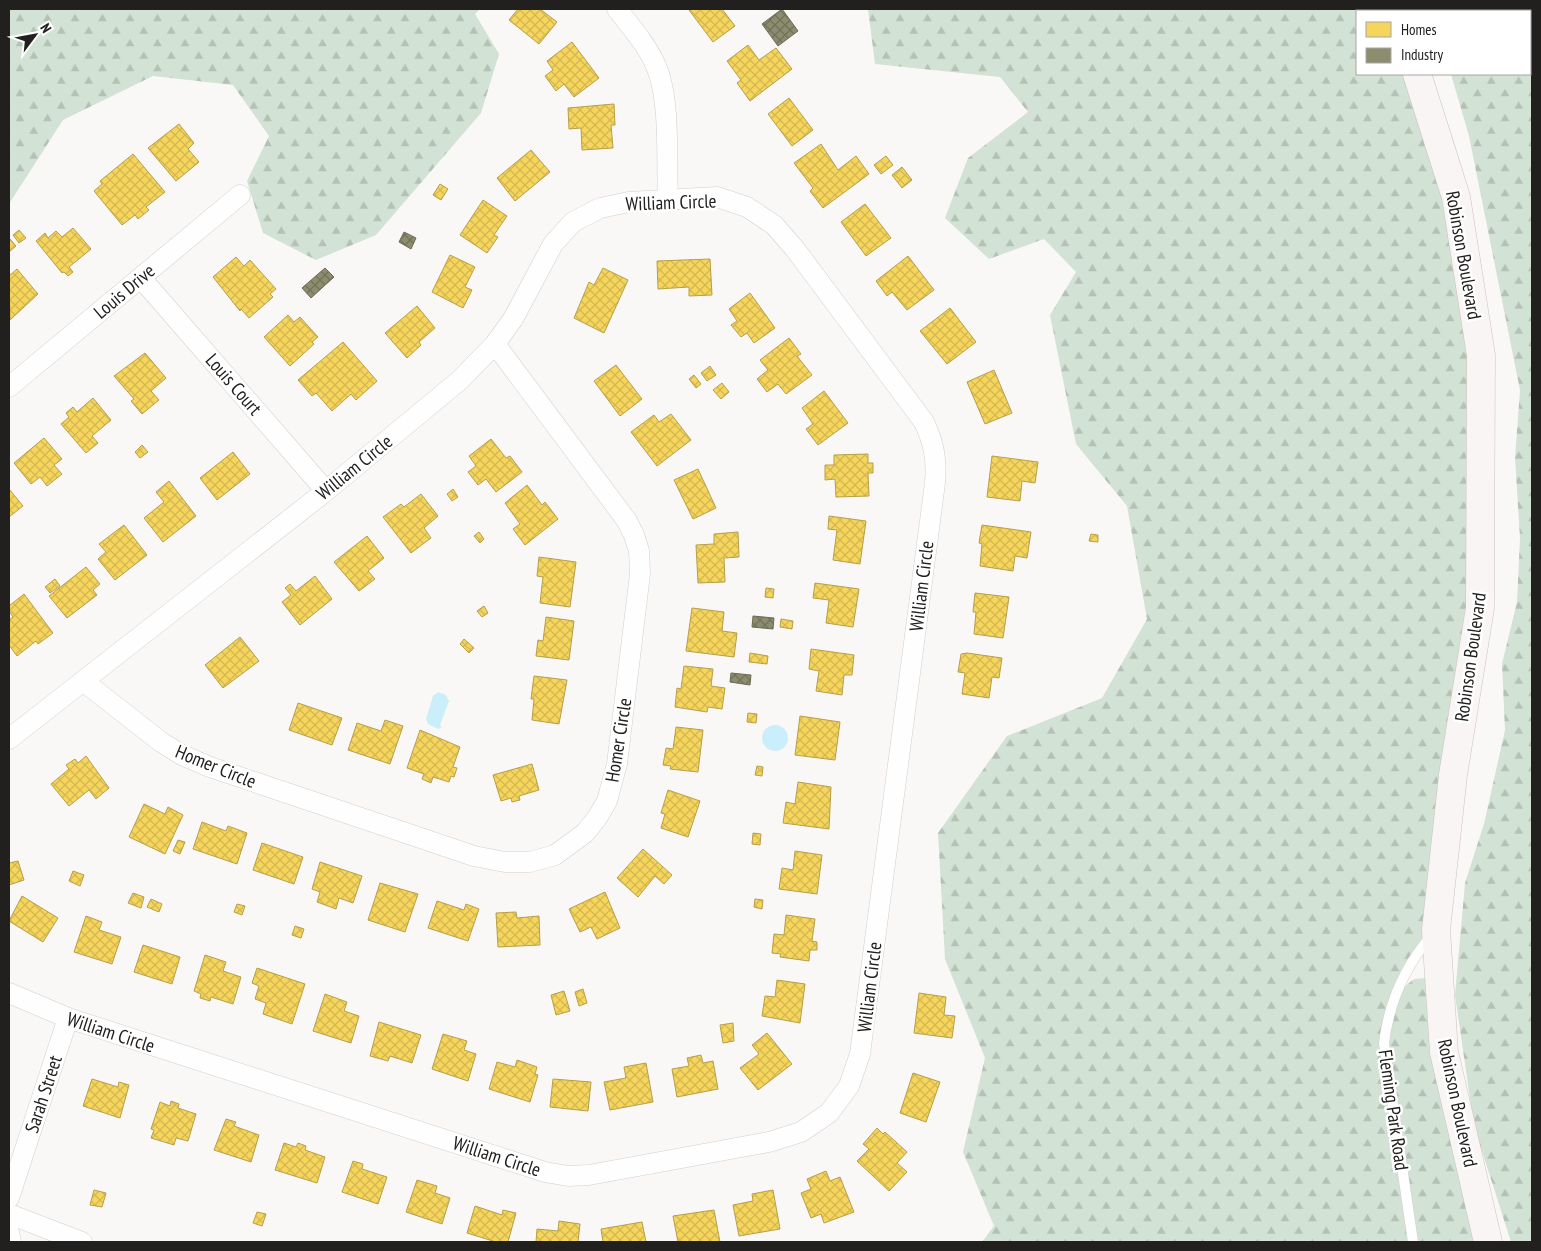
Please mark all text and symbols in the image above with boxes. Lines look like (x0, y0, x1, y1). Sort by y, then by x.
north arrow (10, 10, 60, 60)
legend (1356, 10, 1531, 75)
text: N (36, 20, 56, 36)
text: Homes (1401, 20, 1437, 39)
text: Industry (1401, 45, 1443, 64)
street label: William Circle (625, 188, 717, 216)
street label: Robinson Boulevard (1441, 189, 1487, 321)
street label: Louis Drive (88, 258, 160, 324)
street label: Louis Court (201, 348, 268, 420)
street label: William Circle (311, 429, 397, 505)
street label: William Circle (904, 539, 938, 633)
street label: Robinson Boulevard (1449, 591, 1491, 723)
street label: Homer Circle (600, 696, 637, 784)
street label: Homer Circle (172, 739, 260, 793)
street label: William Circle (852, 940, 886, 1034)
street label: William Circle (64, 1007, 158, 1058)
street label: Robinson Boulevard (1433, 1037, 1483, 1169)
street label: Fleming Park Road (1374, 1048, 1414, 1172)
street label: Sarah Street (19, 1051, 67, 1136)
street label: William Circle (450, 1131, 544, 1182)

